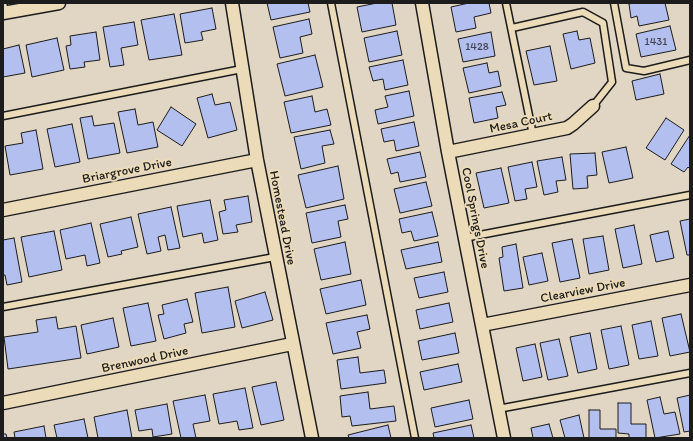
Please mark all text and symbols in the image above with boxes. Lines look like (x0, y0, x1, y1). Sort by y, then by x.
house number: 1431 (645, 35, 667, 49)
house number: 1428 (465, 40, 489, 54)
street label: Mesa Court (488, 109, 554, 137)
street label: Briargrove Drive (81, 155, 173, 187)
street label: Cool Springs Drive (458, 166, 492, 270)
street label: Homestead Drive (265, 169, 299, 267)
street label: Clearview Drive (539, 275, 627, 307)
street label: Brenwood Drive (100, 343, 190, 377)

